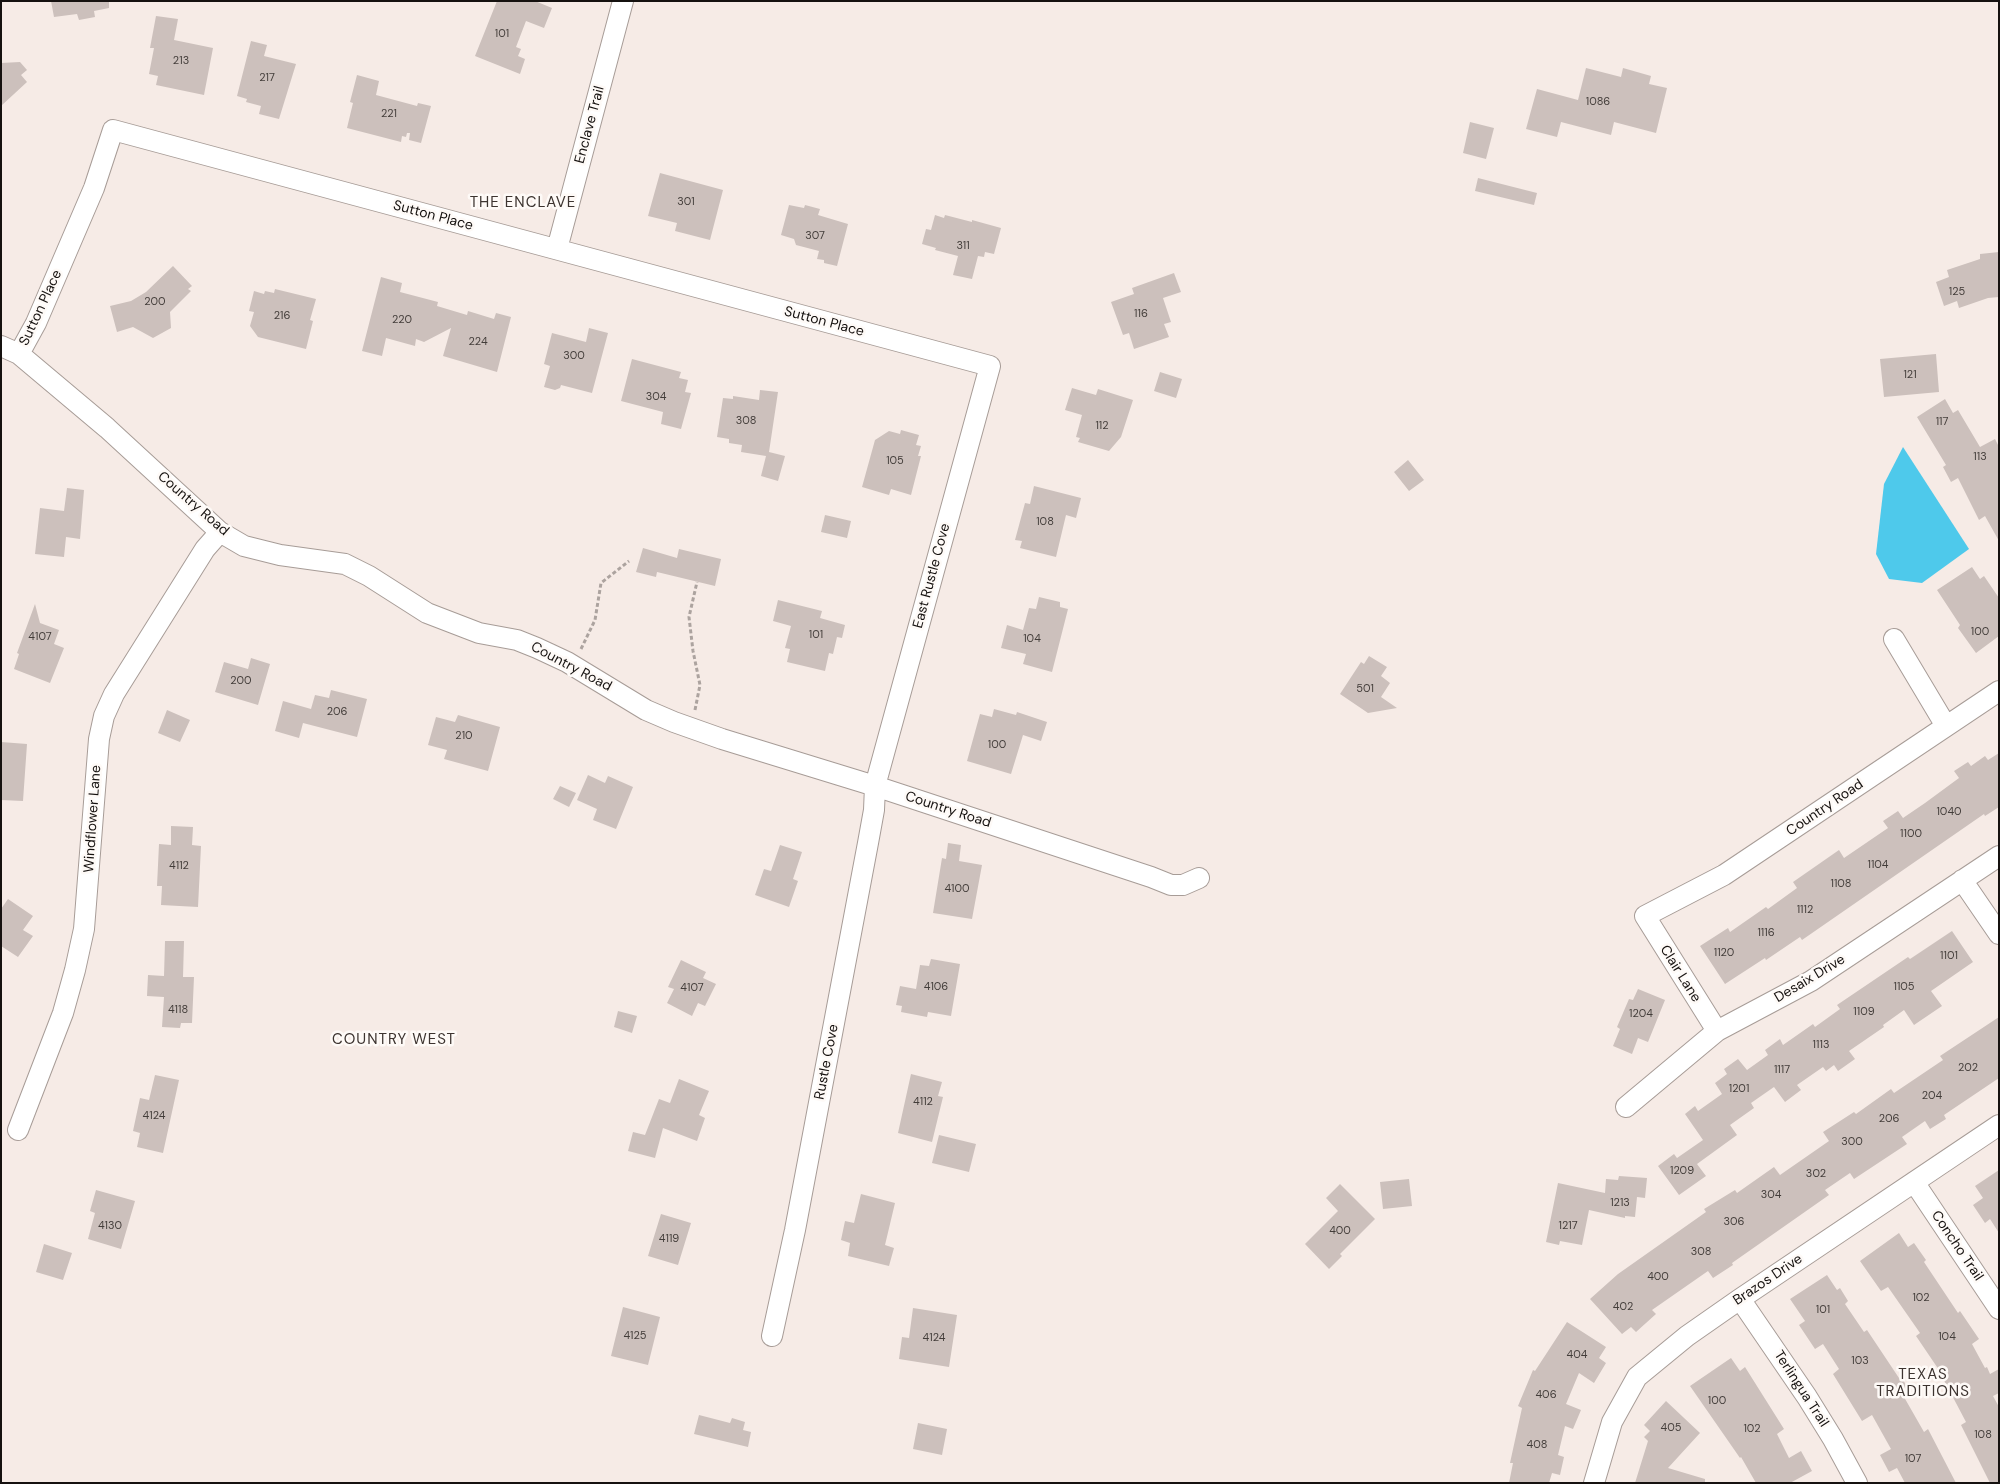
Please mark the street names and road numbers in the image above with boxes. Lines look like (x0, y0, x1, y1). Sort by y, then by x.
street label: Enclave Trail (572, 84, 608, 166)
street label: Sutton Place (391, 197, 475, 235)
street label: Sutton Place (16, 267, 66, 349)
street label: Sutton Place (782, 303, 866, 341)
street label: Country Road (154, 468, 232, 540)
street label: East Rustle Cove (910, 522, 954, 630)
street label: Country Road (528, 639, 614, 695)
street label: Windflower Lane (81, 765, 105, 873)
street label: Country Road (1783, 776, 1867, 840)
street label: Country Road (903, 788, 993, 832)
street label: Clair Lane (1656, 942, 1704, 1006)
street label: Desaix Drive (1772, 951, 1848, 1007)
street label: Rustle Cove (811, 1023, 843, 1101)
street label: Concho Trail (1927, 1208, 1987, 1284)
street label: Brazos Drive (1730, 1251, 1806, 1309)
street label: Terlingua Trail (1770, 1348, 1832, 1430)

